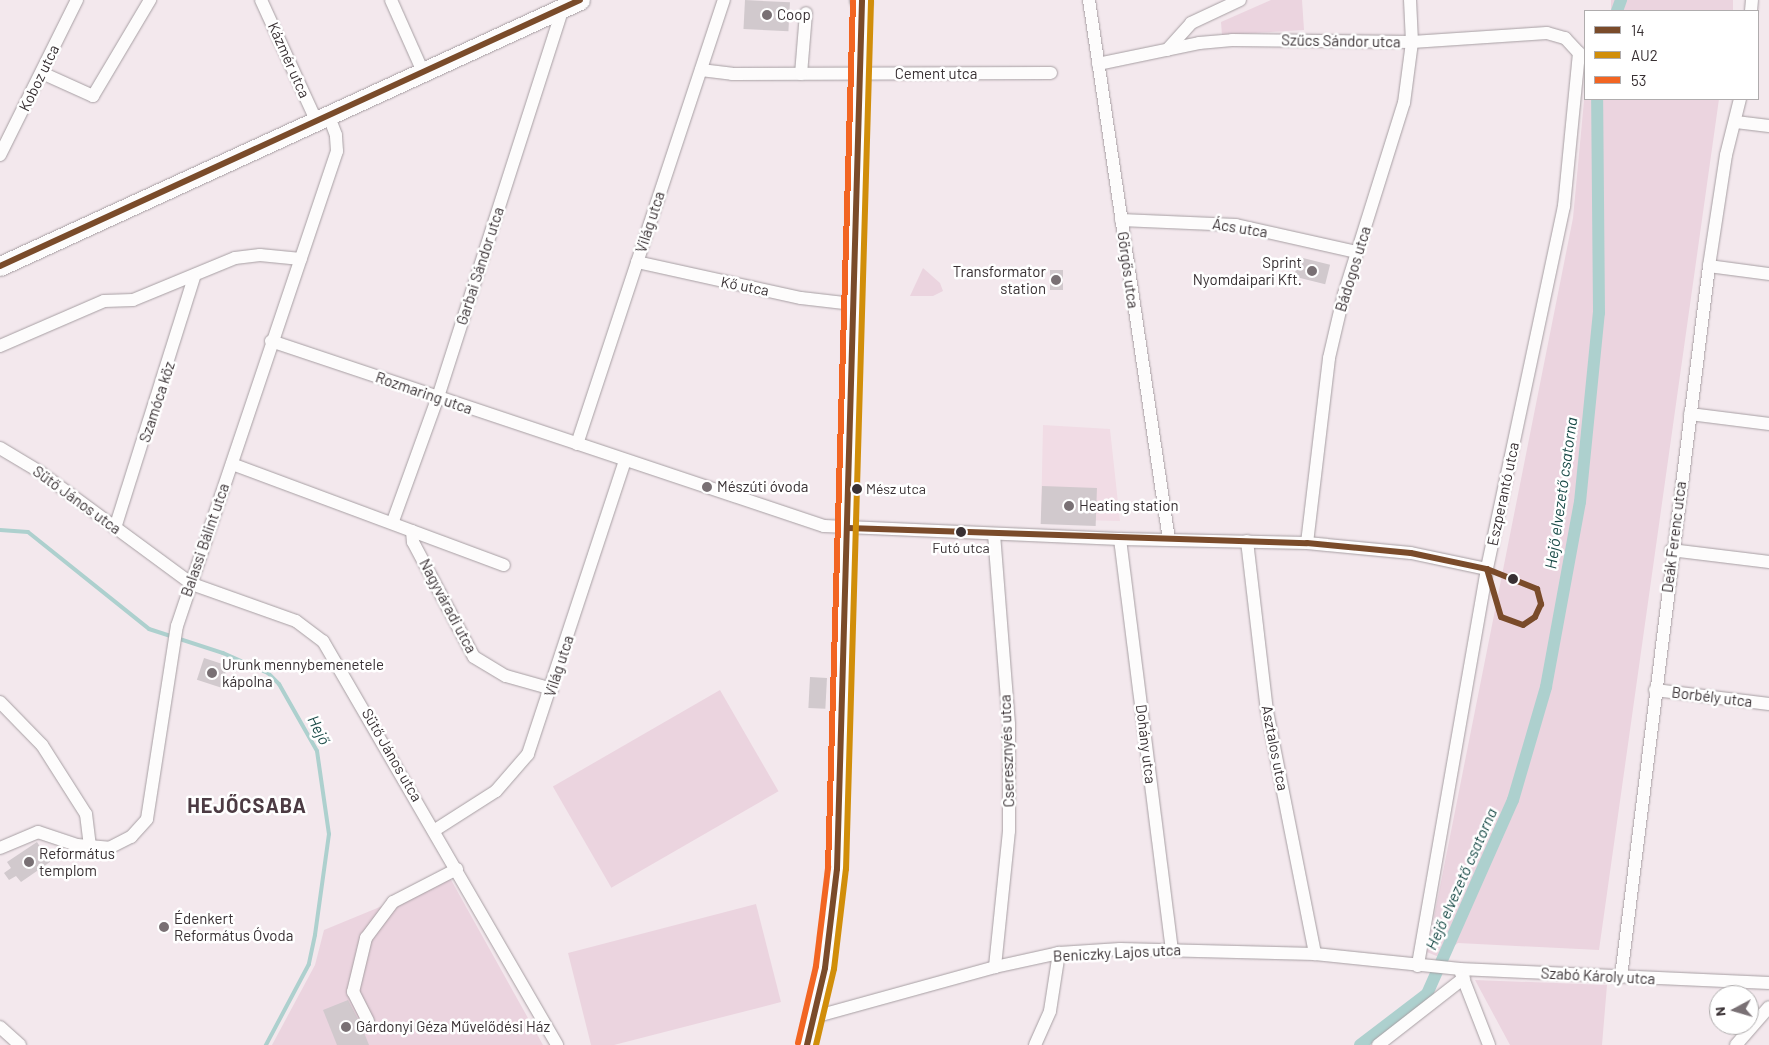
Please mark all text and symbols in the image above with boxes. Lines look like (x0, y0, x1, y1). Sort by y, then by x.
place label: Coop (777, 6, 811, 24)
marker: Coop (761, 9, 773, 21)
legend (1584, 10, 1759, 100)
street label: Kázmér utca (264, 19, 314, 101)
text: 14 (1631, 21, 1645, 39)
street label: Szűcs Sándor utca (1281, 31, 1401, 51)
street label: Koboz utca (15, 42, 63, 114)
text: AU2 (1631, 46, 1658, 64)
street label: Cement utca (895, 65, 977, 83)
text: 53 (1631, 71, 1646, 89)
street label: Világ utca (632, 189, 668, 255)
street label: Garbai Sándor utca (452, 205, 508, 327)
street label: Ács utca (1211, 215, 1269, 241)
street label: Bádogos utca (1331, 224, 1375, 314)
street label: Görgős utca (1114, 230, 1142, 310)
place label: Sprint Nyomdaipari Kft. (1193, 253, 1302, 288)
place label: Transformator station (953, 262, 1046, 297)
marker: Sprint Nyomdaipari Kft. (1306, 265, 1318, 277)
street label: Kő utca (719, 273, 771, 299)
marker: Transformator station (1050, 274, 1062, 286)
street label: Szamóca köz (135, 359, 179, 445)
street label: Rozmaring utca (373, 368, 475, 418)
water label: Hejő elvezető csatorna (1541, 416, 1581, 570)
street label: Eszperantó utca (1483, 441, 1523, 547)
street label: Sütő János utca (29, 462, 125, 538)
place label: Mészúti óvoda (717, 478, 808, 496)
street label: Deák Ferenc utca (1658, 480, 1690, 594)
street label: Balassi Bálint utca (177, 481, 233, 599)
marker: Mészúti óvoda (701, 481, 713, 493)
place label: Mész utca (866, 481, 926, 497)
marker: Mész utca (852, 484, 862, 494)
place label: Heating station (1079, 497, 1179, 515)
marker: Heating station (1063, 500, 1075, 512)
marker: Futó utca (956, 527, 966, 537)
place label: Futó utca (932, 540, 990, 556)
street label: Nagyváradi utca (416, 556, 480, 656)
unlabelled marker (1508, 574, 1518, 584)
street label: Világ utca (541, 633, 577, 699)
place label: Urunk mennybemenetele kápolna (222, 655, 384, 690)
marker: Urunk mennybemenetele kápolna (206, 667, 218, 679)
street label: Borbély utca (1671, 683, 1753, 711)
street label: Cseresznyés utca (996, 694, 1018, 808)
street label: Dohány utca (1132, 703, 1160, 785)
street label: Asztalos utca (1258, 704, 1292, 792)
street label: Sütő János utca (358, 705, 426, 805)
water label: Hejő (304, 712, 334, 748)
district label: HEJŐCSABA (186, 793, 308, 817)
water label: Hejő elvezető csatorna (1421, 805, 1501, 953)
place label: Református templom (39, 844, 115, 879)
marker: Református templom (23, 856, 35, 868)
place label: Édenkert Református Óvoda (174, 909, 293, 944)
marker: Édenkert Református Óvoda (158, 921, 170, 933)
street label: Beniczky Lajos utca (1052, 941, 1182, 965)
street label: Szabó Károly utca (1540, 964, 1656, 988)
north arrow (1709, 985, 1759, 1035)
text: N (1711, 1006, 1729, 1017)
place label: Gárdonyi Géza Művelődési Ház (356, 1018, 550, 1036)
marker: Gárdonyi Géza Művelődési Ház (340, 1021, 352, 1033)

